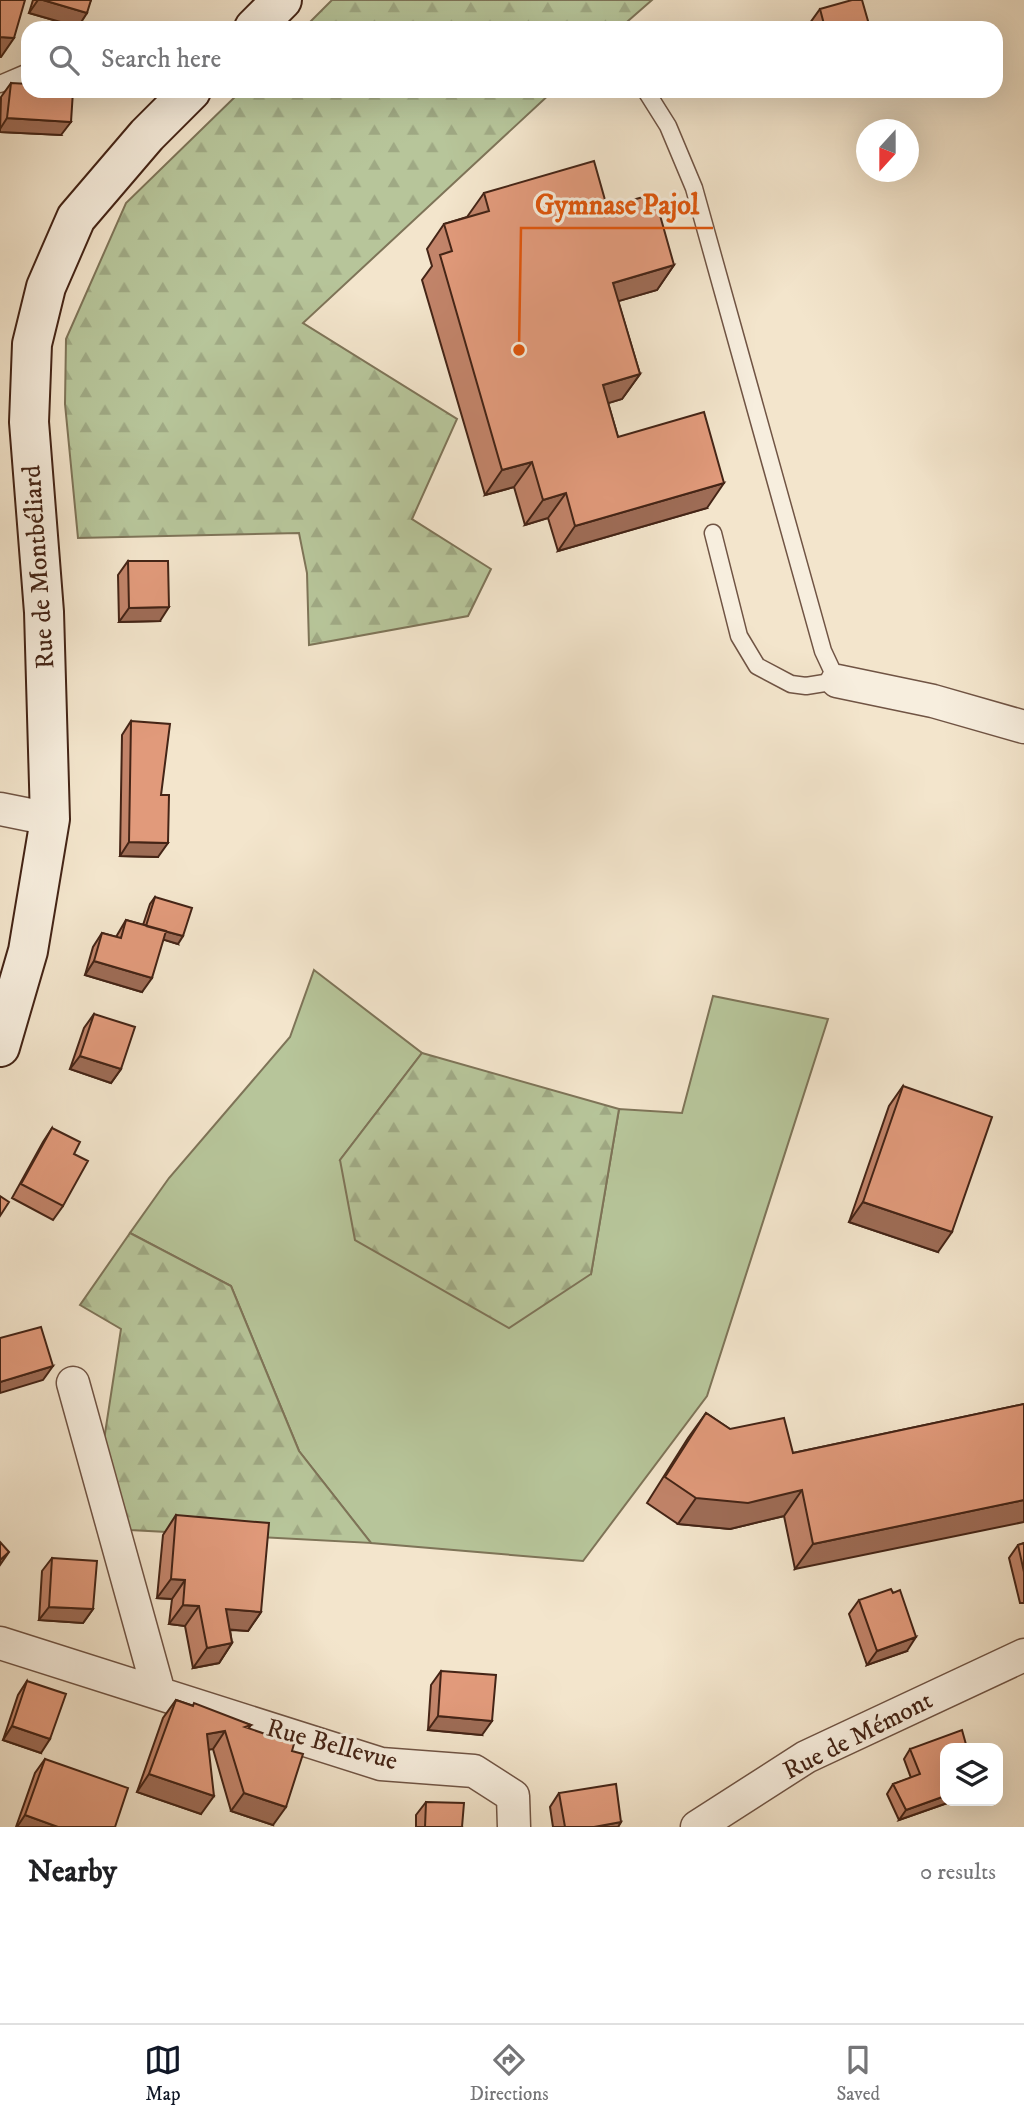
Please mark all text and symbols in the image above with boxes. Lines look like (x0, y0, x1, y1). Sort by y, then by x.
search box (21, 21, 1003, 98)
icon: search (45, 41, 83, 79)
text: Search here (101, 43, 221, 76)
north arrow (856, 119, 919, 182)
callout: Gymnase Pajol (521, 179, 713, 228)
text: Gymnase Pajol (535, 188, 700, 223)
street label: Rue de Montbéliard (15, 464, 63, 670)
street label: Rue de Mémont (778, 1684, 938, 1788)
street label: Rue Bellevue (263, 1712, 401, 1778)
map controls (940, 1743, 1003, 1806)
button: layers (940, 1743, 1003, 1806)
text: Nearby (28, 1854, 117, 1891)
text: 0 results (920, 1858, 996, 1887)
tab: Map (144, 2041, 182, 2106)
tab: Directions (470, 2041, 549, 2106)
tab: Saved (836, 2041, 880, 2106)

